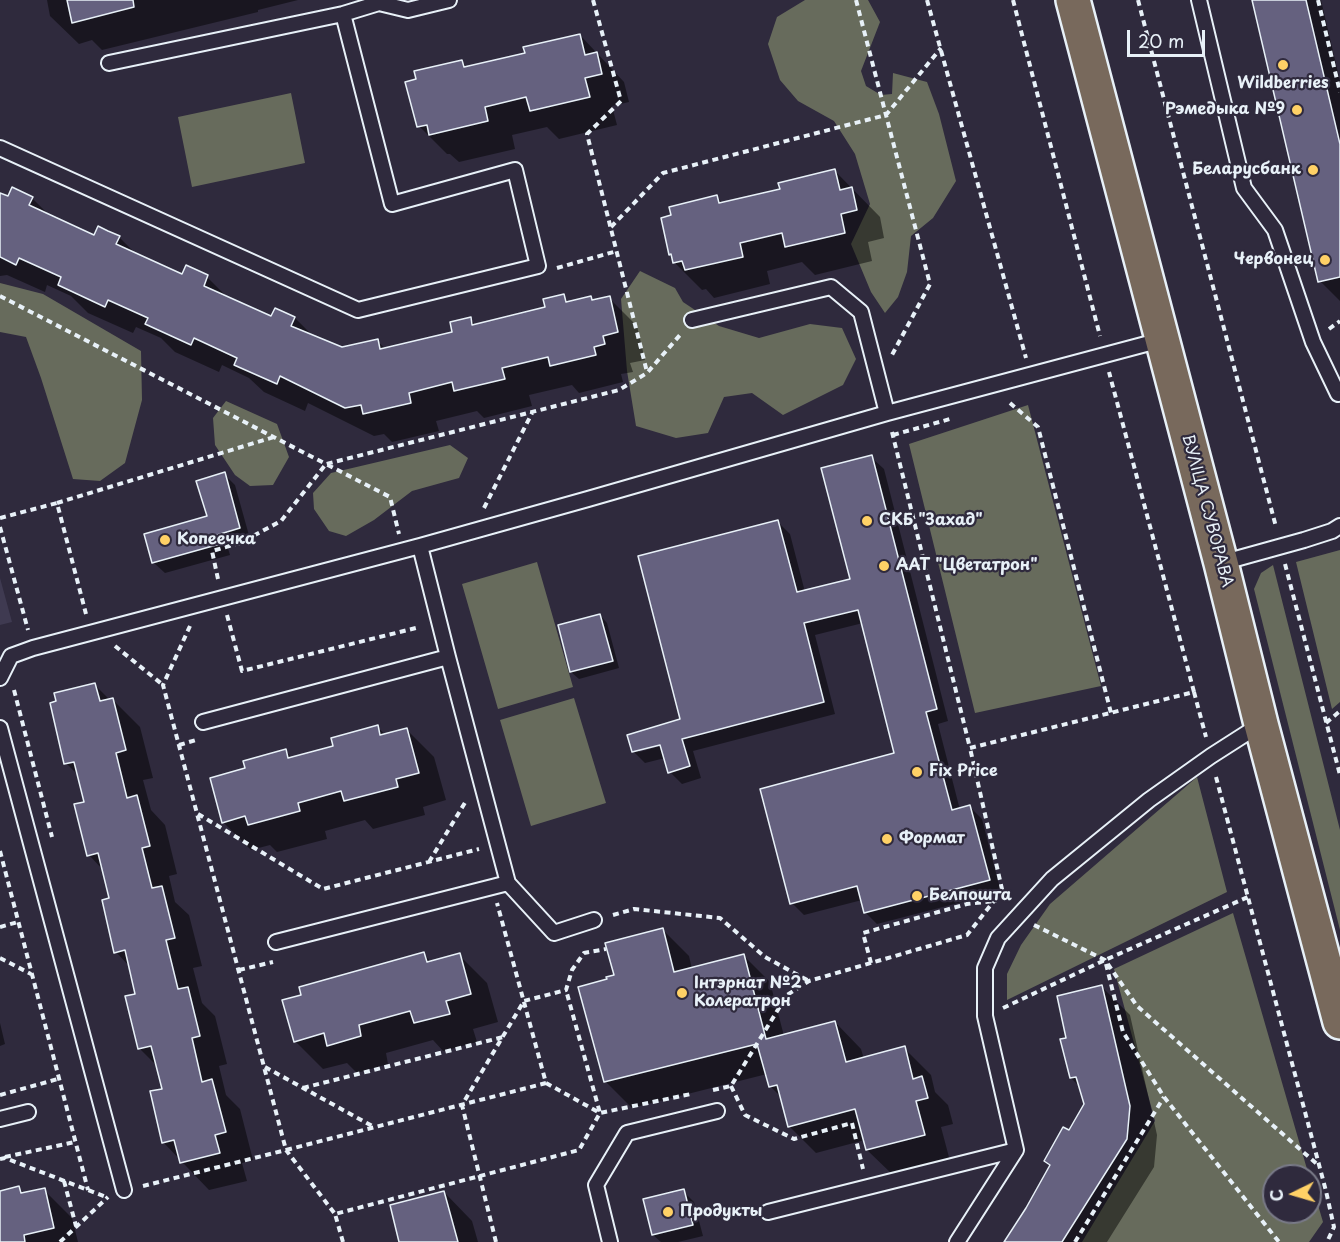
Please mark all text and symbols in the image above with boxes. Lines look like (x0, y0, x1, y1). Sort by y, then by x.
scale bar (1130, 18, 1208, 56)
text: 20 m (1138, 27, 1184, 54)
marker: Wildberries (1276, 58, 1290, 72)
place label: Wildberries (1237, 74, 1329, 94)
place label: Рэмедыка №9 (1165, 100, 1285, 120)
marker: Рэмедыка №9 (1290, 103, 1304, 117)
place label: Беларусбанк (1192, 160, 1301, 180)
marker: Беларусбанк (1306, 163, 1320, 177)
place label: Червонец (1233, 250, 1313, 270)
marker: Червонец (1318, 253, 1332, 267)
street label: ВУЛІЦА СУВОРАВА (1177, 432, 1237, 590)
place label: СКБ "Захад" (879, 511, 983, 531)
marker: СКБ "Захад" (860, 514, 874, 528)
place label: Копеечка (177, 530, 256, 550)
marker: Копеечка (158, 533, 172, 547)
place label: ААТ "Цветатрон" (896, 556, 1038, 576)
marker: ААТ "Цветатрон" (877, 559, 891, 573)
place label: Fix Price (929, 762, 998, 782)
marker: Fix Price (910, 765, 924, 779)
place label: Формат (899, 829, 965, 849)
marker: Формат (880, 832, 894, 846)
place label: Белпошта (929, 886, 1012, 906)
marker: Белпошта (910, 889, 924, 903)
place label: Інтэрнат №2 Колератрон (694, 974, 802, 1012)
marker: Інтэрнат №2 Колератрон (675, 986, 689, 1000)
north arrow (1262, 1164, 1322, 1224)
text: С (1264, 1188, 1289, 1202)
place label: Продукты (680, 1202, 762, 1222)
marker: Продукты (661, 1205, 675, 1219)

